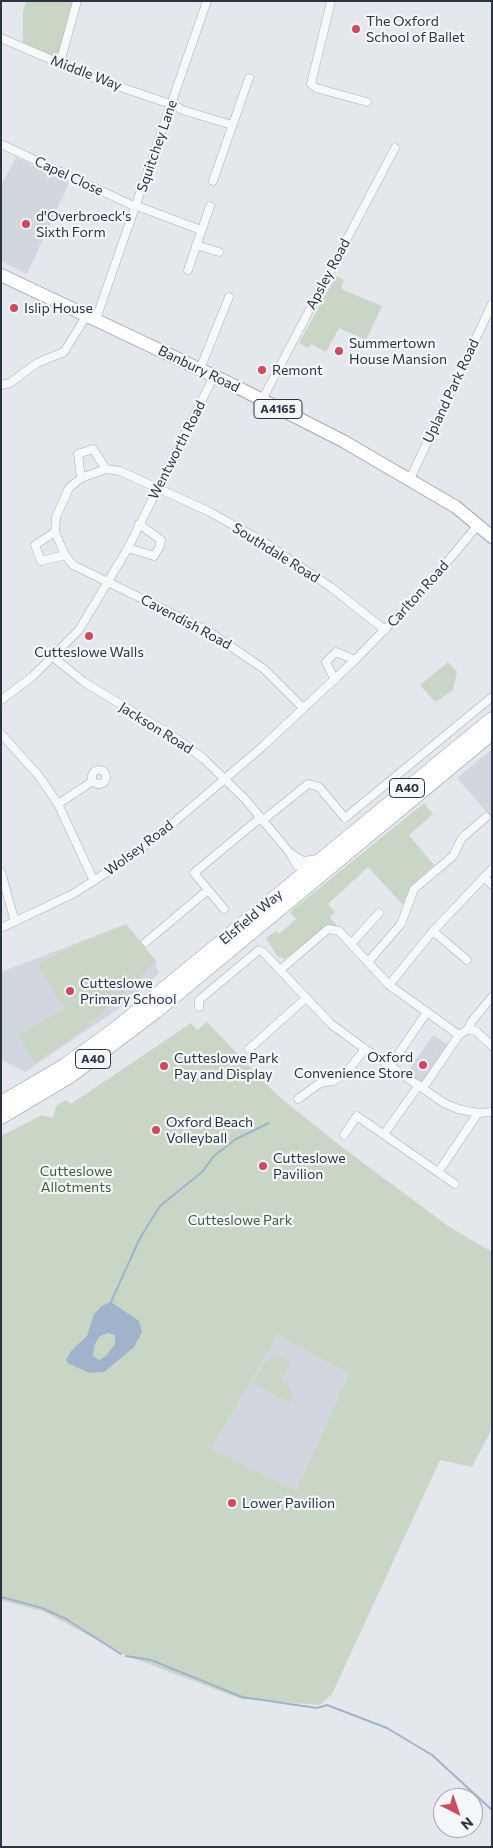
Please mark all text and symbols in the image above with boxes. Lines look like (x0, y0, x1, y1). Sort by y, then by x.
place label: The Oxford School of Ballet (366, 13, 465, 46)
marker: The Oxford School of Ballet (350, 23, 362, 35)
street label: Middle Way (48, 52, 124, 94)
street label: Squitchey Lane (133, 98, 181, 194)
street label: Capel Close (32, 153, 106, 199)
place label: d'Overbroeck's Sixth Form (36, 208, 131, 240)
marker: d'Overbroeck's Sixth Form (20, 218, 32, 230)
street label: Apsley Road (302, 236, 354, 312)
place label: Islip House (24, 300, 93, 316)
marker: Islip House (8, 302, 20, 314)
place label: Summertown House Mansion (349, 335, 447, 368)
street label: Upland Park Road (420, 336, 482, 446)
street label: Banbury Road (155, 342, 243, 396)
marker: Summertown House Mansion (333, 345, 345, 357)
place label: Remont (272, 362, 323, 378)
marker: Remont (256, 364, 268, 376)
street label: Wentworth Road (145, 398, 209, 502)
road number: A4165 (254, 399, 302, 418)
street label: Southdale Road (229, 519, 323, 587)
street label: Carlton Road (384, 557, 452, 631)
street label: Cavendish Road (138, 591, 234, 653)
marker: Cutteslowe Walls (83, 630, 95, 642)
place label: Cutteslowe Walls (34, 644, 144, 660)
street label: Jackson Road (116, 699, 196, 757)
road number: A40 (390, 778, 424, 798)
street label: Wolsey Road (101, 817, 177, 879)
street label: Elsfield Way (216, 886, 286, 948)
place label: Cutteslowe Primary School (80, 975, 176, 1008)
marker: Cutteslowe Primary School (64, 985, 76, 997)
place label: Oxford Convenience Store (294, 1049, 413, 1082)
road number: A40 (76, 1050, 110, 1068)
place label: Cutteslowe Park Pay and Display (174, 1050, 279, 1082)
marker: Oxford Convenience Store (417, 1059, 429, 1071)
marker: Cutteslowe Park Pay and Display (158, 1060, 170, 1072)
place label: Oxford Beach Volleyball (166, 1114, 253, 1146)
marker: Oxford Beach Volleyball (150, 1124, 162, 1136)
place label: Cutteslowe Pavilion (273, 1150, 346, 1182)
marker: Cutteslowe Pavilion (257, 1160, 269, 1172)
park label: Cutteslowe Allotments (40, 1163, 112, 1196)
park label: Cutteslowe Park (188, 1212, 292, 1228)
place label: Lower Pavilion (242, 1495, 335, 1511)
marker: Lower Pavilion (226, 1497, 238, 1509)
north arrow (433, 1788, 483, 1838)
text: N (458, 1814, 477, 1834)

